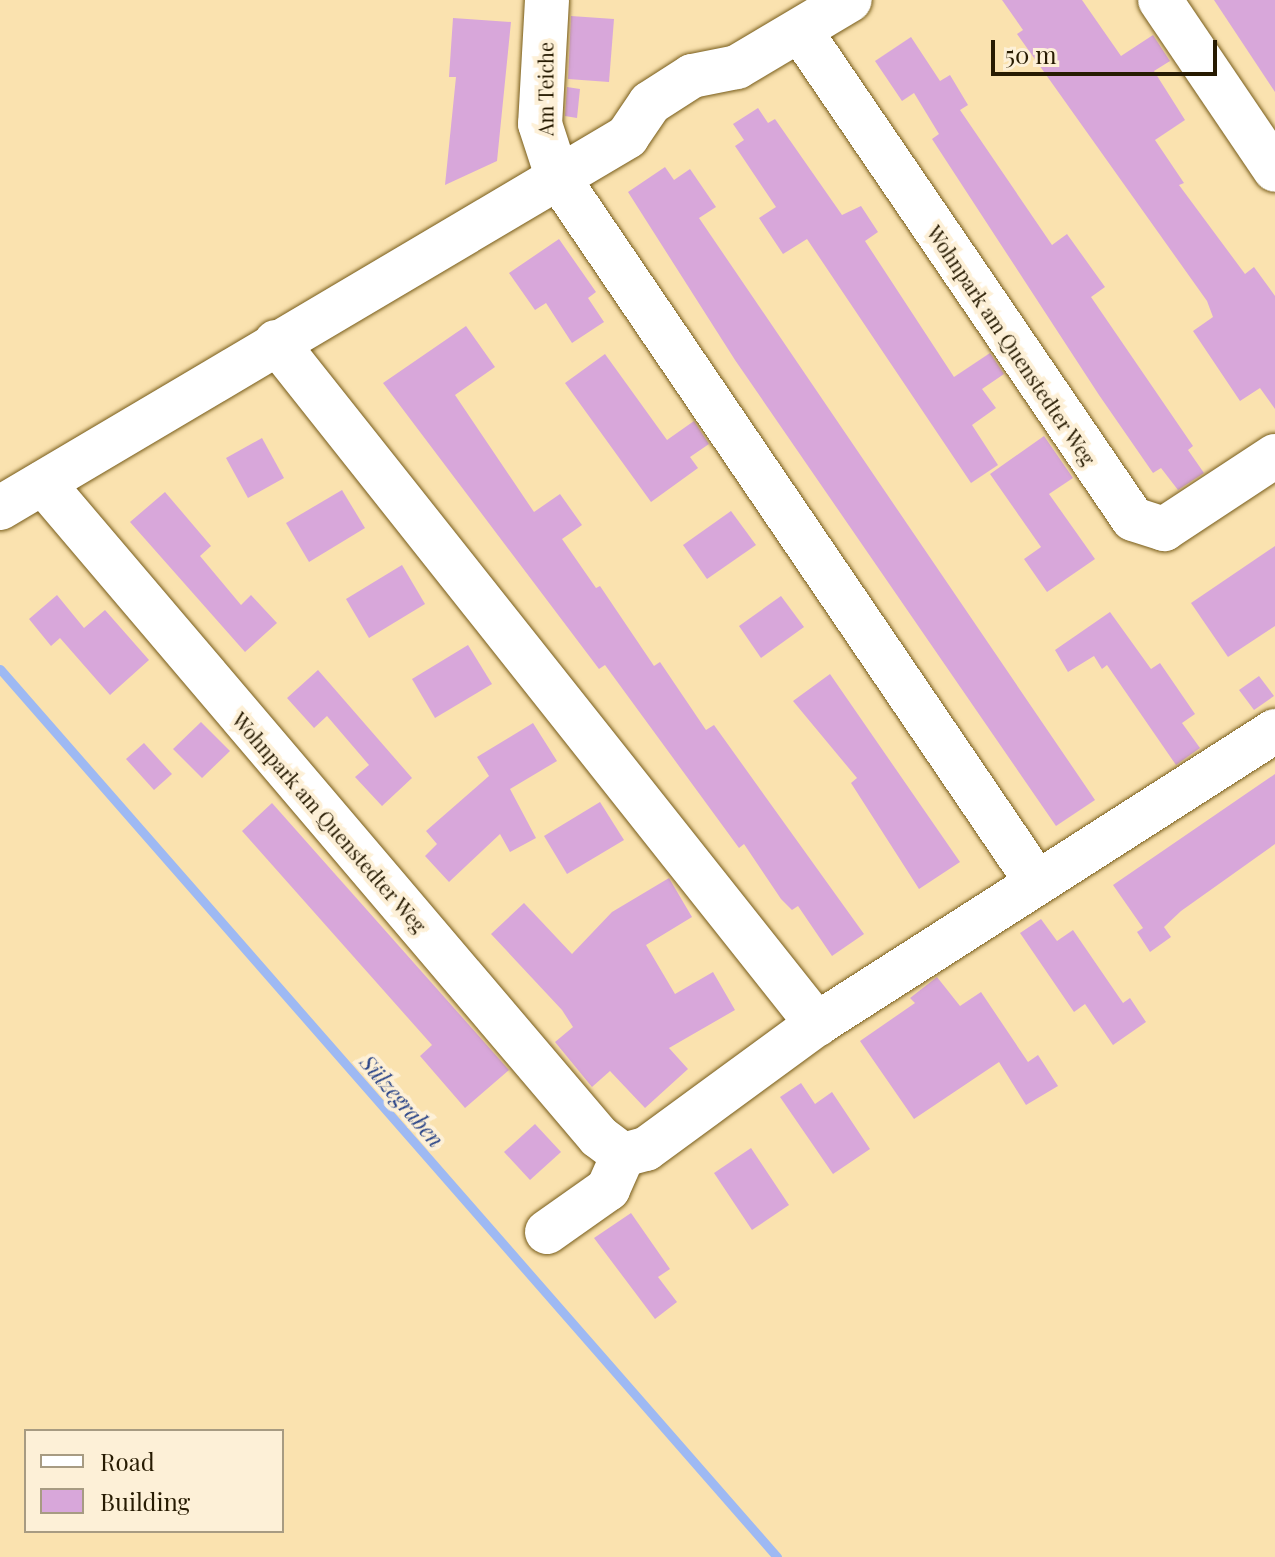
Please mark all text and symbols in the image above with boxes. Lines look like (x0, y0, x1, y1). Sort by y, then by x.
scale bar (995, 24, 1221, 74)
text: 50 m (1005, 38, 1057, 70)
street label: Am Teiche (533, 42, 557, 136)
street label: Wohnpark am Quenstedter Weg (922, 220, 1102, 470)
street label: Wohnpark am Quenstedter Weg (228, 707, 432, 937)
water label: Sülzegraben (355, 1049, 449, 1153)
legend (24, 1429, 284, 1533)
text: Road (100, 1445, 155, 1477)
text: Building (100, 1485, 190, 1517)

